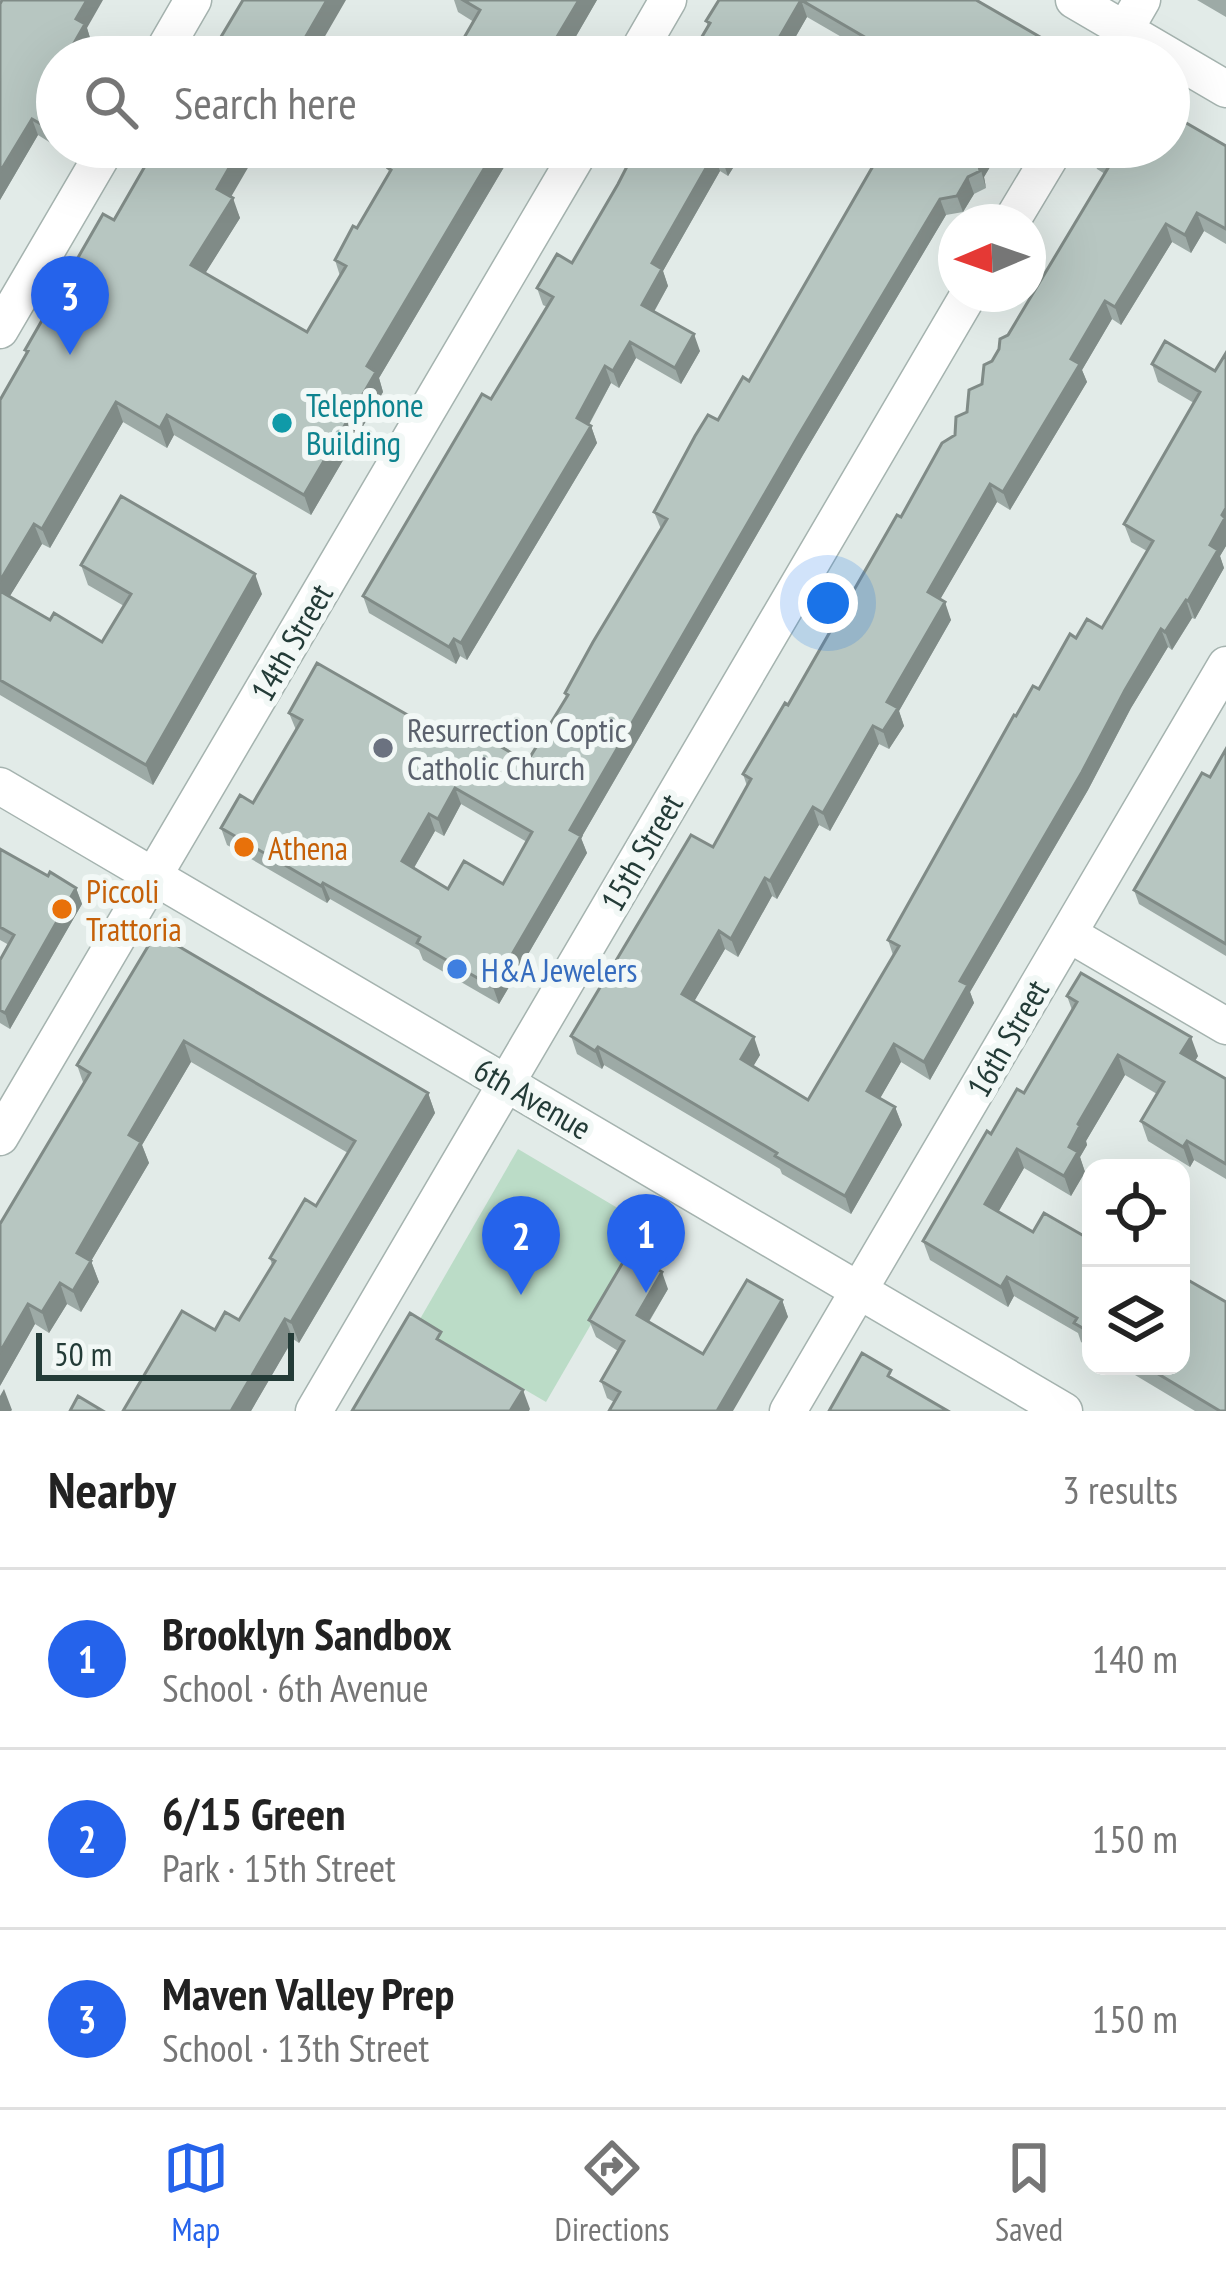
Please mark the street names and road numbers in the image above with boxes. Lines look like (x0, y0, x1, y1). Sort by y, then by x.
street label: 14th Street (240, 576, 342, 708)
street label: 15th Street (590, 786, 692, 918)
street label: 16th Street (956, 972, 1058, 1104)
street label: 6th Avenue (467, 1047, 599, 1149)

